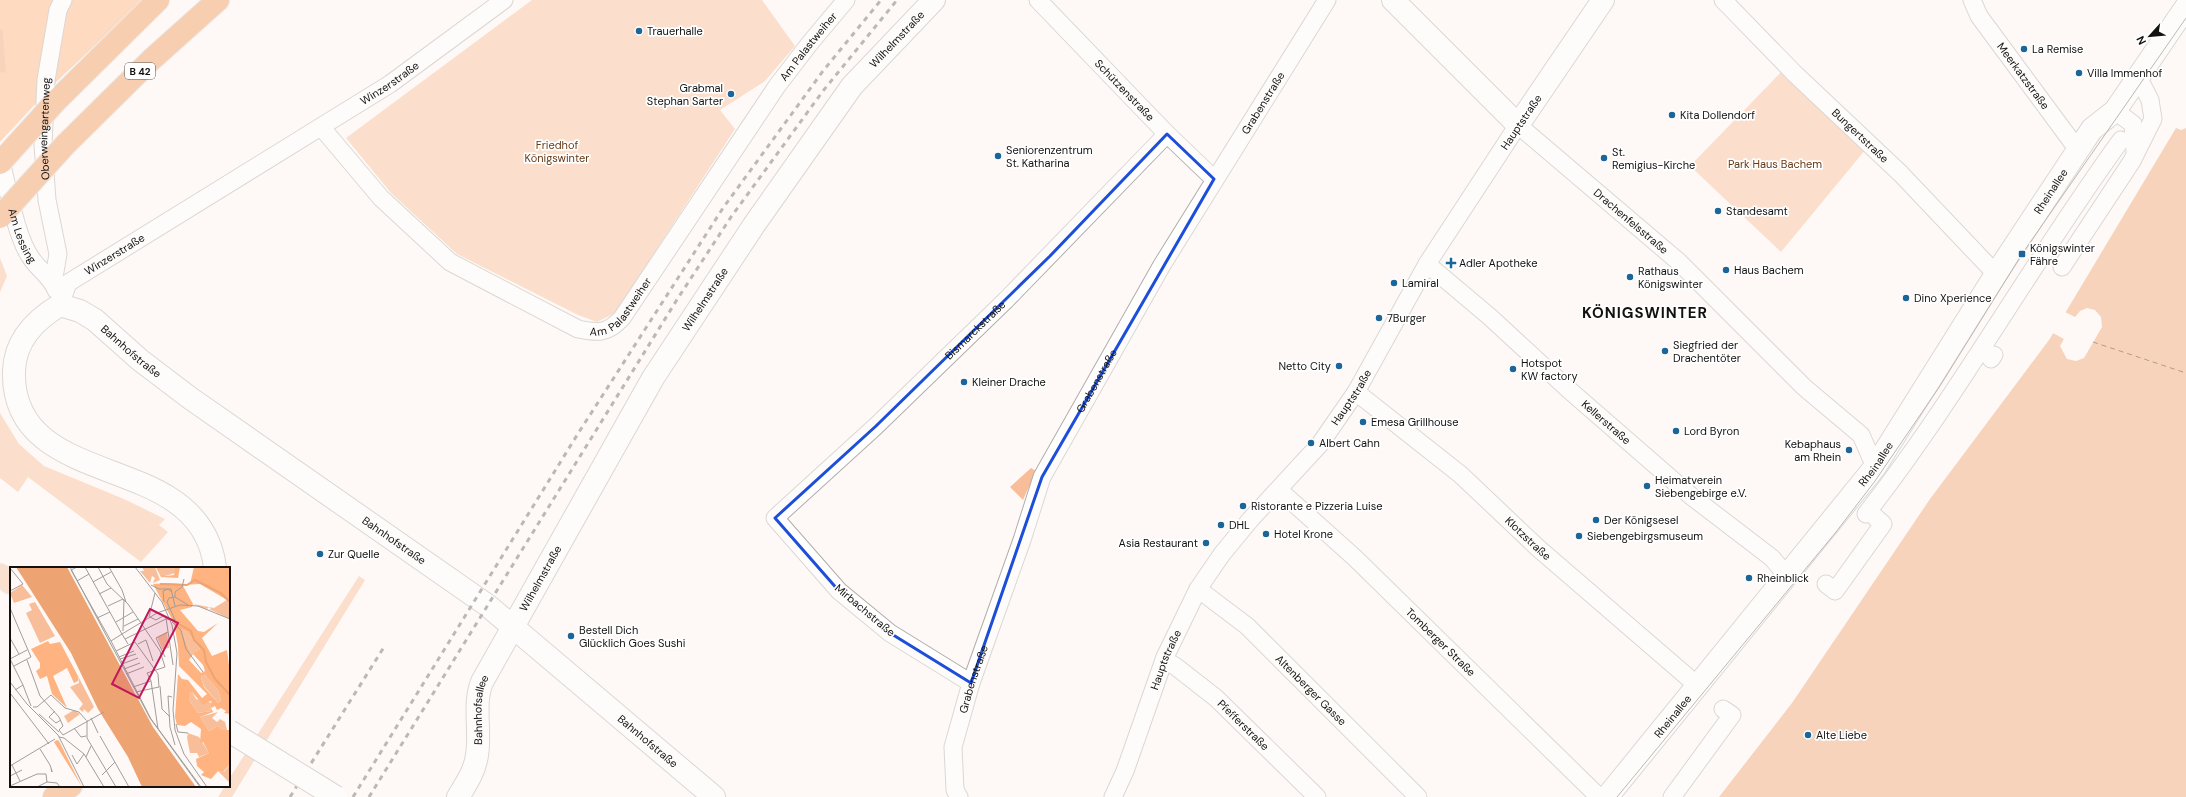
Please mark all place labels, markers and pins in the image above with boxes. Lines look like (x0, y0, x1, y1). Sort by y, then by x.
place label: Trauerhalle (647, 24, 703, 38)
marker: Trauerhalle (634, 26, 644, 36)
place label: La Remise (2032, 42, 2083, 56)
marker: La Remise (2019, 44, 2029, 54)
place label: Villa Immenhof (2087, 66, 2162, 80)
marker: Villa Immenhof (2074, 68, 2084, 78)
place label: Grabmal Stephan Sarter (647, 81, 723, 108)
marker: Grabmal Stephan Sarter (726, 89, 736, 99)
place label: Kita Dollendorf (1680, 108, 1755, 122)
marker: Kita Dollendorf (1667, 110, 1677, 120)
place label: Seniorenzentrum St. Katharina (1006, 143, 1093, 170)
place label: St. Remigius-Kirche (1612, 145, 1695, 172)
marker: Seniorenzentrum St. Katharina (993, 151, 1003, 161)
marker: St. Remigius-Kirche (1599, 153, 1609, 163)
place label: Standesamt (1726, 204, 1788, 218)
marker: Standesamt (1713, 206, 1723, 216)
place label: Königswinter Fähre (2030, 241, 2095, 268)
marker: Königswinter Fähre (2017, 249, 2027, 259)
place label: Adler Apotheke (1459, 256, 1537, 270)
marker: Adler Apotheke (1446, 258, 1456, 268)
place label: Haus Bachem (1734, 263, 1804, 277)
place label: Rathaus Königswinter (1638, 264, 1703, 291)
marker: Haus Bachem (1721, 265, 1731, 275)
marker: Rathaus Königswinter (1625, 272, 1635, 282)
place label: Lamiral (1402, 276, 1439, 290)
marker: Lamiral (1389, 278, 1399, 288)
place label: Dino Xperience (1914, 291, 1992, 305)
marker: Dino Xperience (1901, 293, 1911, 303)
place label: 7Burger (1387, 311, 1426, 325)
marker: 7Burger (1374, 313, 1384, 323)
place label: Siegfried der Drachentöter (1673, 338, 1741, 365)
marker: Siegfried der Drachentöter (1660, 346, 1670, 356)
place label: Hotspot KW factory (1521, 356, 1578, 383)
place label: Netto City (1278, 359, 1331, 373)
marker: Netto City (1334, 361, 1344, 371)
marker: Hotspot KW factory (1508, 364, 1518, 374)
place label: Kleiner Drache (972, 375, 1046, 389)
marker: Kleiner Drache (959, 377, 969, 387)
place label: Emesa Grillhouse (1371, 415, 1459, 429)
marker: Emesa Grillhouse (1358, 417, 1368, 427)
place label: Lord Byron (1684, 424, 1739, 438)
marker: Lord Byron (1671, 426, 1681, 436)
place label: Albert Cahn (1319, 436, 1380, 450)
place label: Kebaphaus am Rhein (1785, 437, 1841, 464)
marker: Albert Cahn (1306, 438, 1316, 448)
marker: Kebaphaus am Rhein (1844, 445, 1854, 455)
place label: Heimatverein Siebengebirge e.V. (1655, 473, 1747, 500)
marker: Heimatverein Siebengebirge e.V. (1642, 481, 1652, 491)
place label: Ristorante e Pizzeria Luise (1251, 499, 1382, 513)
marker: Ristorante e Pizzeria Luise (1238, 501, 1248, 511)
place label: Der Königsesel (1604, 513, 1678, 527)
marker: Der Königsesel (1591, 515, 1601, 525)
place label: DHL (1229, 518, 1250, 532)
marker: DHL (1216, 520, 1226, 530)
place label: Hotel Krone (1274, 527, 1333, 541)
marker: Hotel Krone (1261, 529, 1271, 539)
place label: Siebengebirgsmuseum (1587, 529, 1703, 543)
marker: Siebengebirgsmuseum (1574, 531, 1584, 541)
place label: Asia Restaurant (1119, 536, 1198, 550)
marker: Asia Restaurant (1201, 538, 1211, 548)
place label: Zur Quelle (328, 547, 379, 561)
marker: Zur Quelle (315, 549, 325, 559)
place label: Rheinblick (1757, 571, 1809, 585)
marker: Rheinblick (1744, 573, 1754, 583)
place label: Bestell Dich Glücklich Goes Sushi (579, 623, 685, 650)
marker: Bestell Dich Glücklich Goes Sushi (566, 631, 576, 641)
place label: Alte Liebe (1816, 728, 1867, 742)
marker: Alte Liebe (1803, 730, 1813, 740)

